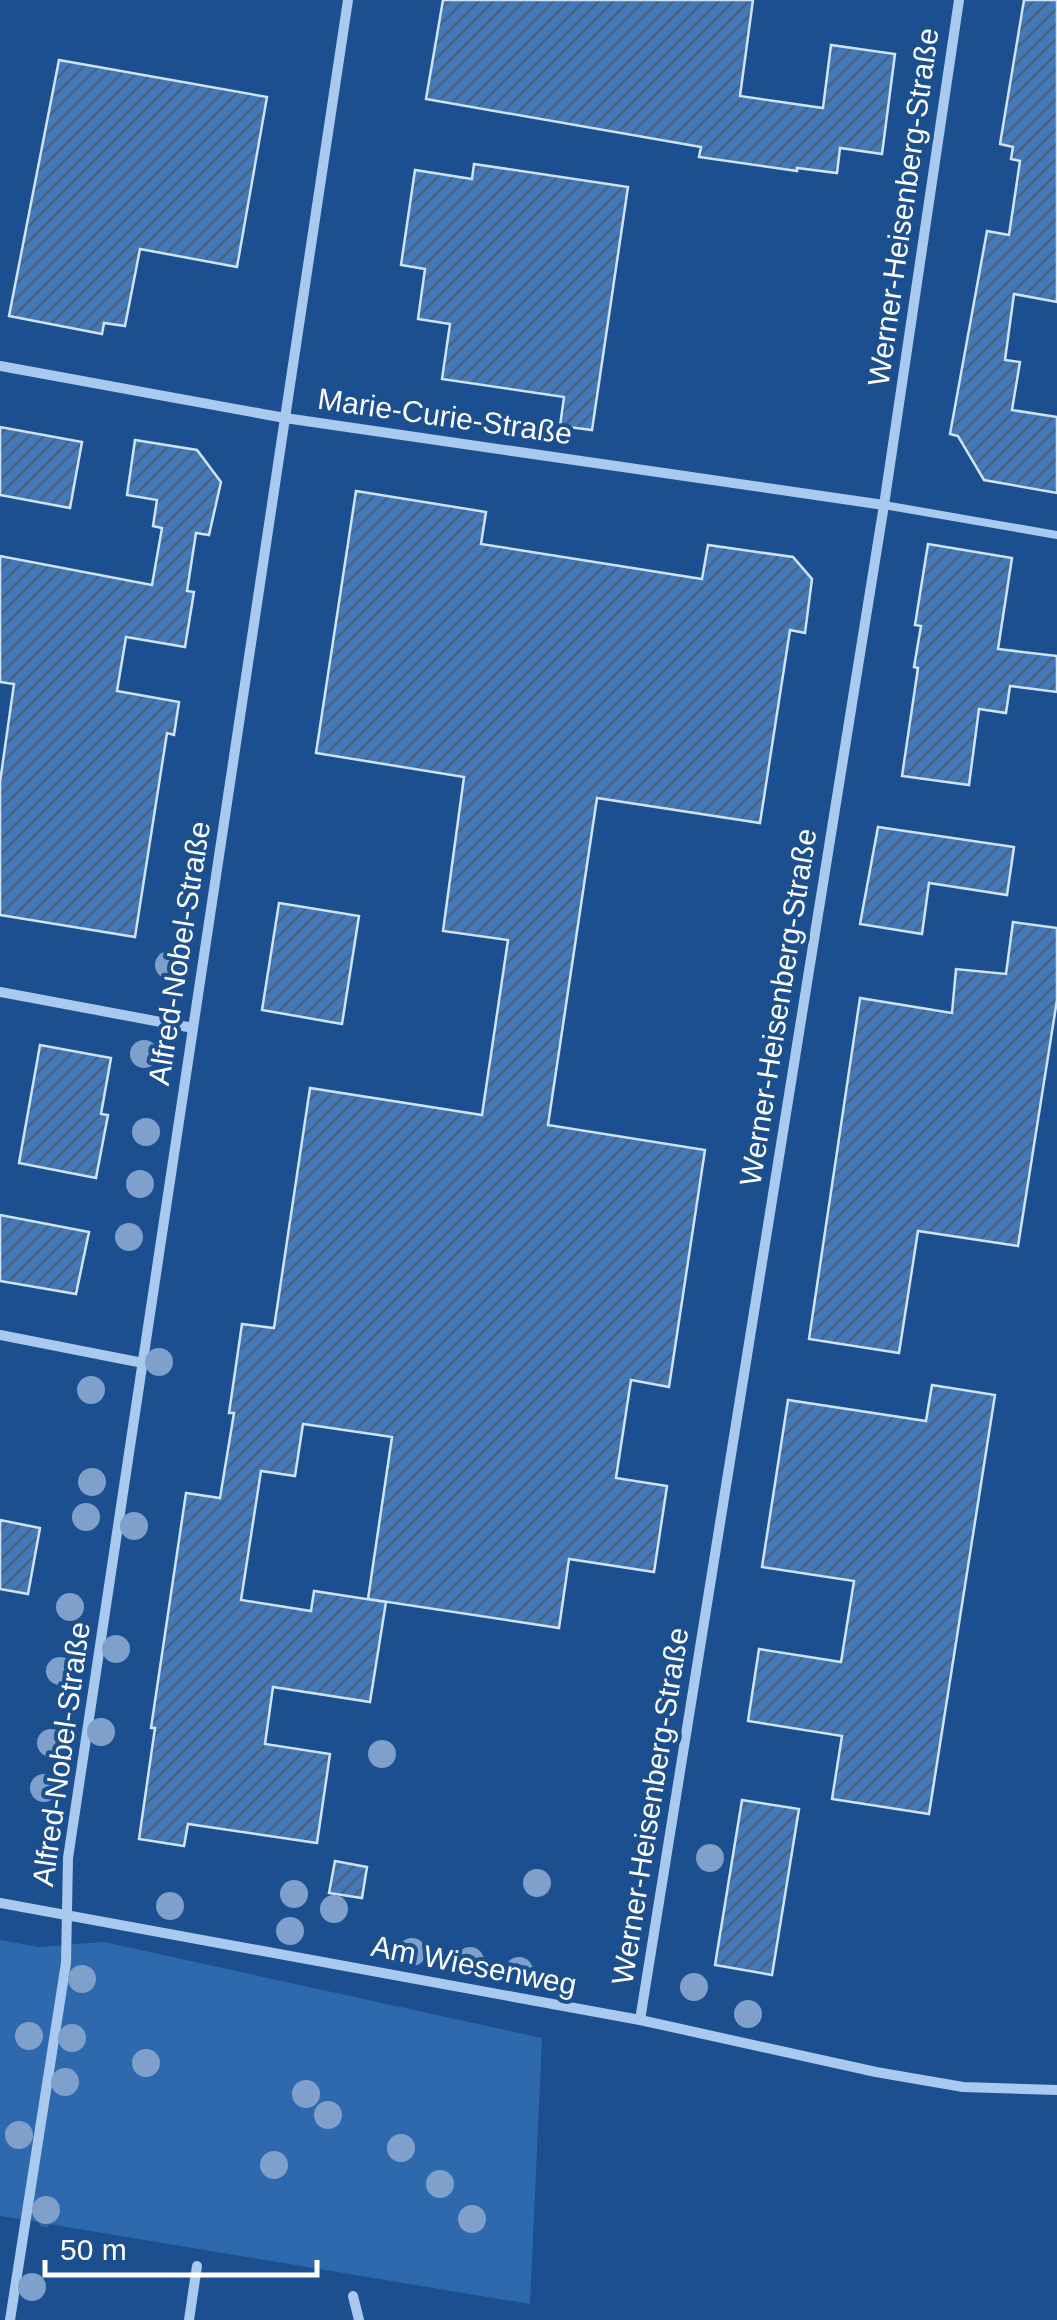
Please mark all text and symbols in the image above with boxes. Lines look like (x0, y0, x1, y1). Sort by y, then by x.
street label: Werner-Heisenberg-Straße (862, 26, 944, 388)
street label: Marie-Curie-Straße (316, 382, 574, 450)
street label: Alfred-Nobel-Straße (142, 819, 216, 1087)
street label: Werner-Heisenberg-Straße (733, 826, 823, 1188)
street label: Alfred-Nobel-Straße (26, 1620, 96, 1888)
street label: Werner-Heisenberg-Straße (605, 1625, 695, 1987)
street label: Am Wiesenweg (369, 1929, 579, 2001)
scale bar (45, 2215, 318, 2277)
text: 50 m (60, 2233, 127, 2266)

